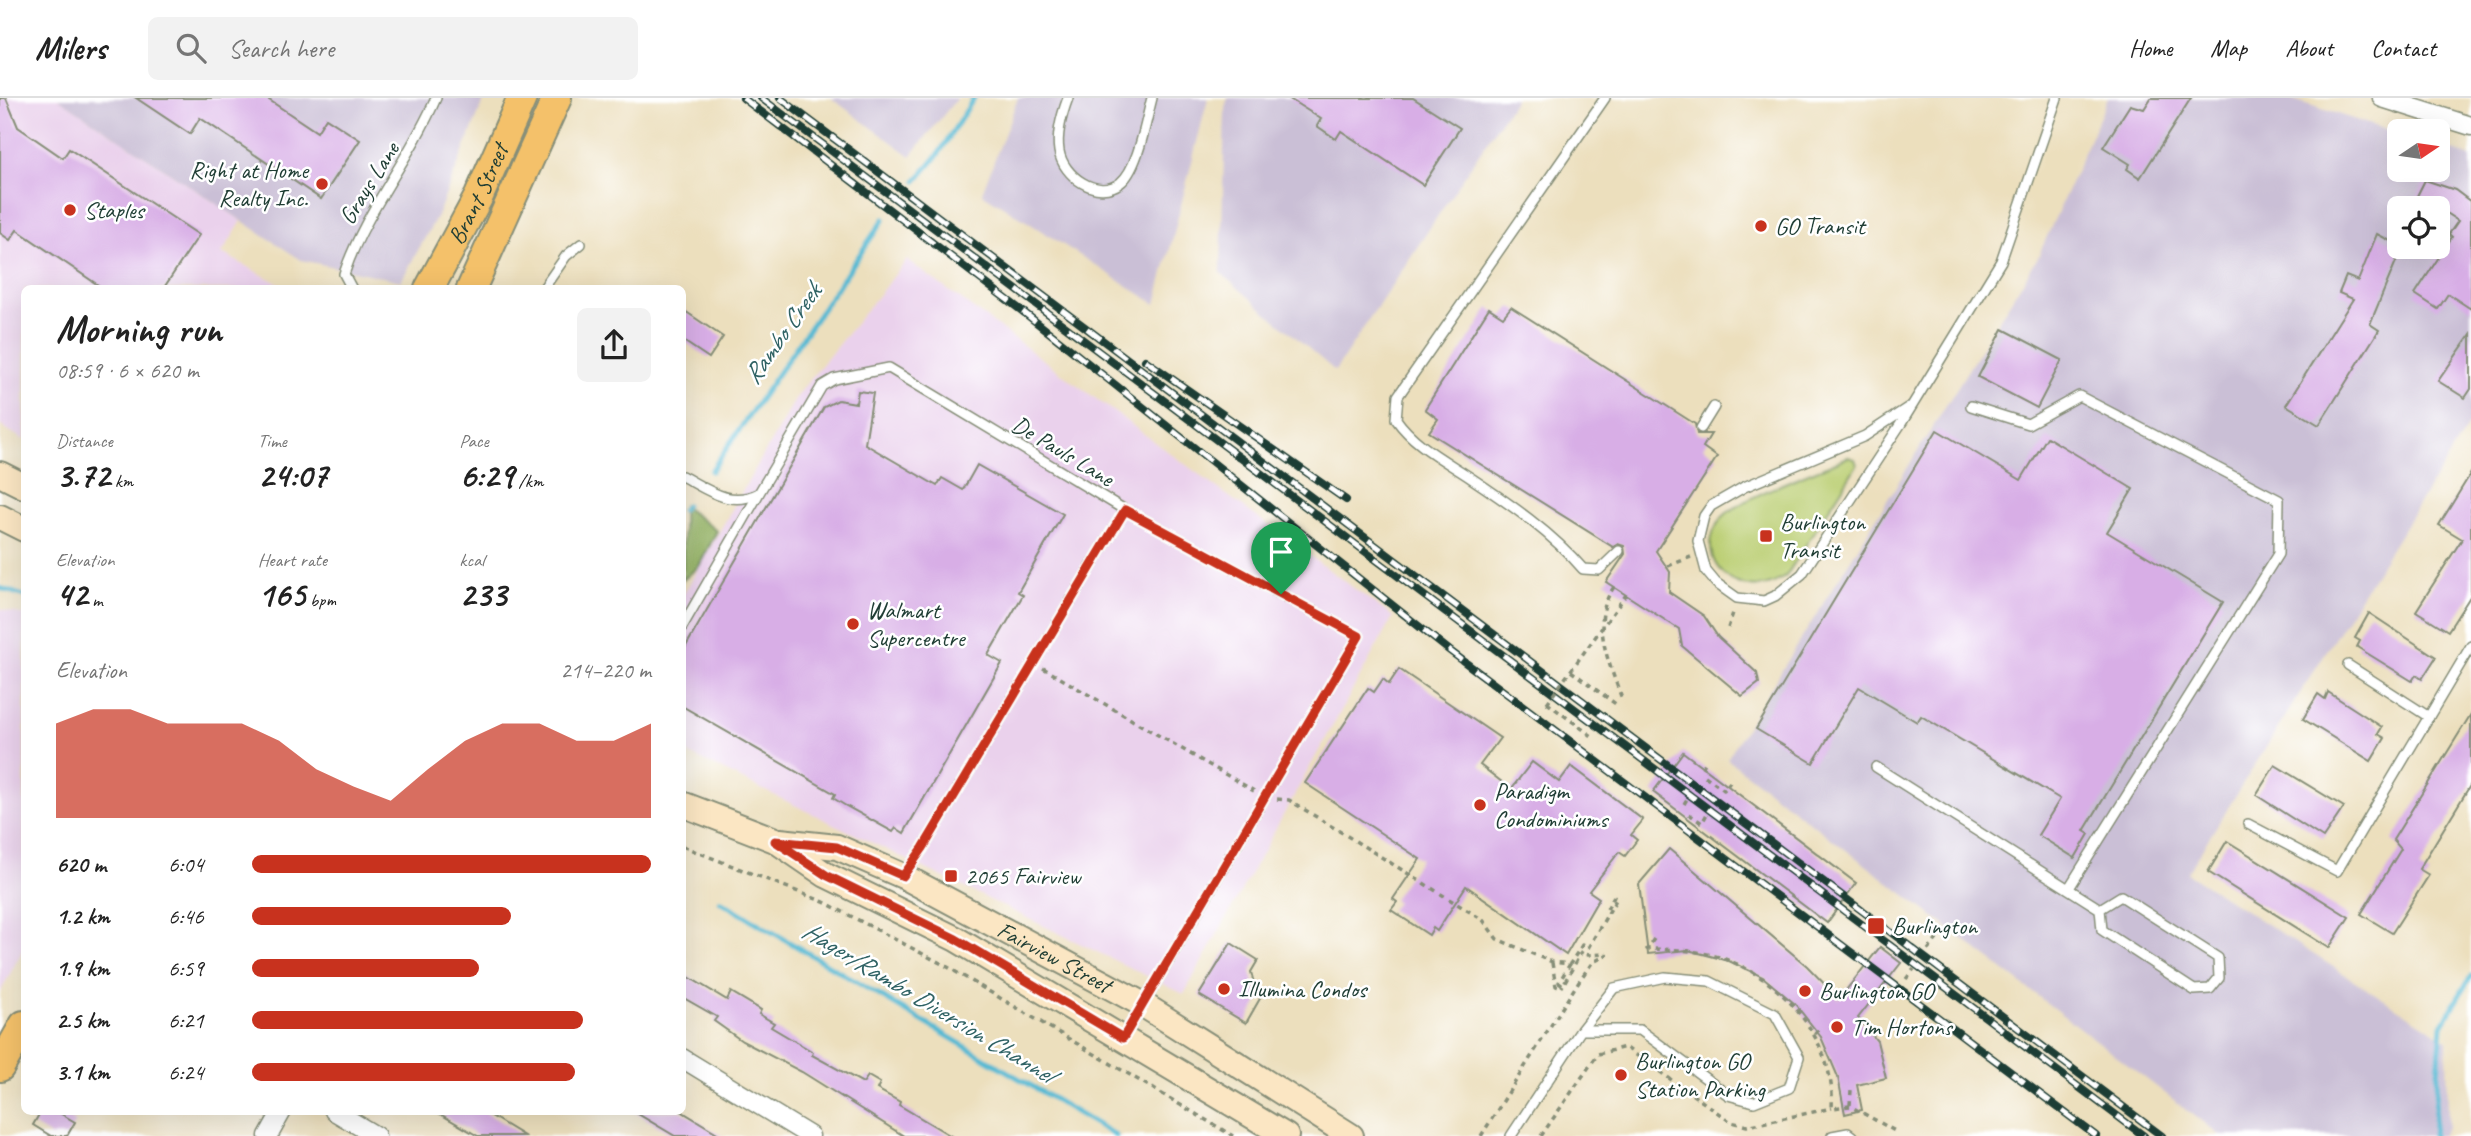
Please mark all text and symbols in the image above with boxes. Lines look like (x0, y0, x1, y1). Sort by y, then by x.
search box (148, 17, 638, 80)
text: Milers (35, 27, 106, 69)
icon: search (172, 29, 210, 67)
text: Search here (228, 32, 334, 65)
text: Home (2129, 33, 2172, 63)
text: Map (2210, 33, 2247, 63)
text: About (2285, 33, 2333, 63)
text: Contact (2371, 33, 2436, 63)
north arrow (2387, 119, 2450, 182)
map controls (2387, 119, 2450, 259)
street label: Grays Lane (332, 134, 407, 230)
street label: Brant Street (441, 136, 516, 249)
place label: Right at Home Realty Inc. (190, 155, 310, 213)
marker: Right at Home Realty Inc. (314, 176, 330, 192)
place label: Staples (84, 195, 147, 225)
button: locate (2387, 196, 2450, 259)
marker: Staples (62, 202, 78, 218)
place label: GO Transit (1775, 211, 1867, 241)
marker: GO Transit (1753, 218, 1769, 234)
water label: Rambo Creek (736, 274, 831, 390)
text: Morning run (56, 306, 222, 353)
button: share (577, 308, 651, 382)
text: 08:59 · 6 × 620 m (56, 356, 199, 385)
street label: De Pauls Lane (1007, 409, 1121, 494)
text: Distance (56, 429, 113, 453)
text: Time (258, 429, 287, 453)
text: Pace (459, 429, 489, 453)
text: 3.72 (56, 453, 110, 498)
text: 24:07 (258, 453, 327, 498)
text: 6:29 (459, 453, 514, 498)
text: km (110, 469, 133, 493)
text: /km (514, 469, 543, 493)
place label: Burlington Transit (1780, 507, 1866, 565)
pin (1251, 522, 1311, 594)
marker: Burlington Transit (1758, 528, 1774, 544)
icon: arrive (1262, 533, 1300, 571)
text: Elevation (56, 548, 114, 572)
text: Heart rate (258, 548, 327, 572)
text: kcal (459, 548, 484, 572)
text: 42 (56, 572, 88, 617)
text: 165 (258, 572, 305, 617)
text: 233 (459, 572, 507, 617)
text: m (88, 588, 103, 612)
text: bpm (305, 588, 336, 612)
place label: Walmart Supercentre (867, 595, 967, 653)
marker: Walmart Supercentre (845, 616, 861, 632)
text: Elevation (56, 656, 127, 685)
text: 214–220 m (560, 656, 651, 685)
place label: Paradigm Condominiums (1494, 776, 1609, 834)
marker: Paradigm Condominiums (1472, 797, 1488, 813)
text: 620 m (56, 850, 106, 879)
text: 6:04 (168, 850, 204, 879)
place label: 2065 Fairview (965, 861, 1082, 891)
marker: 2065 Fairview (943, 868, 959, 884)
text: 1.2 km (56, 902, 110, 931)
text: 6:46 (168, 902, 204, 931)
place label: Burlington (1892, 911, 1978, 941)
water label: Hager/Rambo Diversion Channel (796, 914, 1067, 1095)
street label: Fairview Street (992, 914, 1119, 1001)
marker: Burlington (1866, 916, 1886, 936)
text: 1.9 km (56, 954, 109, 983)
text: 6:59 (168, 954, 204, 983)
place label: Illumina Condos (1238, 974, 1369, 1004)
place label: Burlington GO (1819, 976, 1937, 1006)
marker: Illumina Condos (1216, 981, 1232, 997)
marker: Burlington GO (1797, 983, 1813, 999)
text: 2.5 km (56, 1006, 109, 1035)
text: 6:21 (168, 1006, 204, 1035)
place label: Tim Hortons (1851, 1012, 1954, 1042)
marker: Tim Hortons (1829, 1019, 1845, 1035)
place label: Burlington GO Station Parking (1635, 1046, 1766, 1104)
text: 3.1 km (56, 1058, 110, 1087)
text: 6:24 (168, 1058, 204, 1087)
marker: Burlington GO Station Parking (1613, 1067, 1629, 1083)

